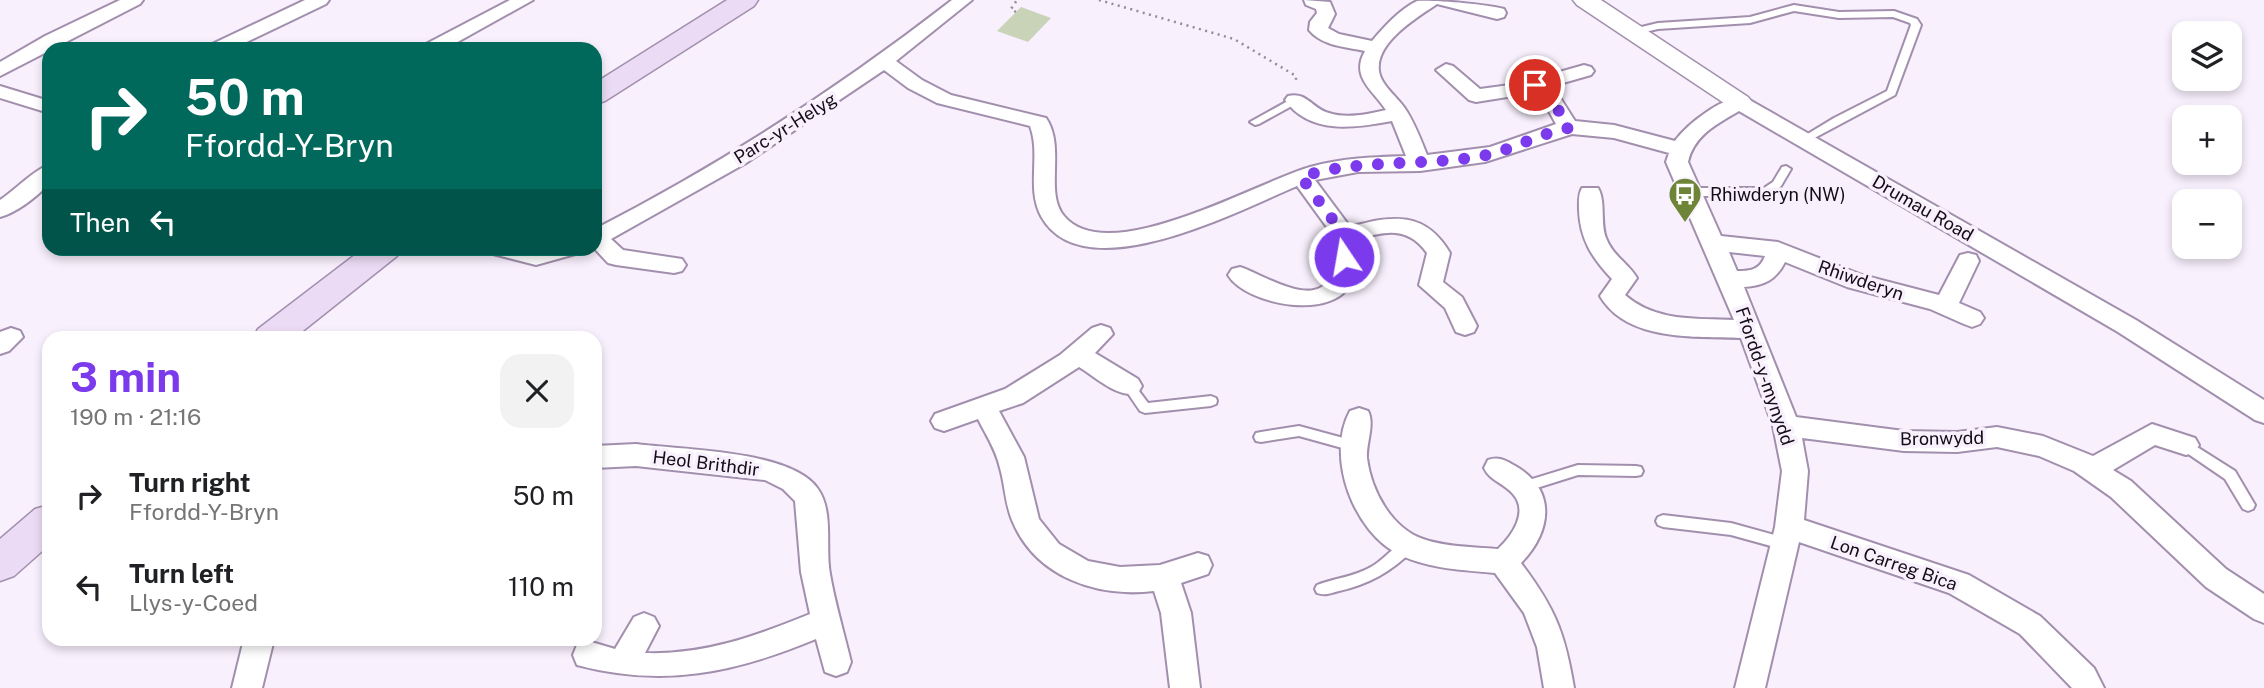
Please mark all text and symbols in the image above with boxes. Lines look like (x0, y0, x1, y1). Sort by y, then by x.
map controls (2172, 21, 2242, 259)
button: layers (2172, 21, 2242, 91)
pin (1505, 55, 1565, 115)
icon: arrive (1516, 66, 1554, 104)
text: 50 m (185, 68, 305, 126)
icon: right (70, 70, 161, 161)
street label: Parc-yr-Helyg (730, 88, 840, 168)
button: + (2172, 105, 2242, 175)
text: Ffordd-Y-Bryn (185, 127, 394, 164)
street label: Drumau Road (1869, 171, 1977, 245)
bus stop icon: Rhiwderyn (NW) (1666, 175, 1704, 224)
place label: Rhiwderyn (NW) (1710, 184, 1846, 205)
button: − (2172, 189, 2242, 259)
icon: left (144, 203, 182, 241)
text: Then (70, 207, 130, 238)
position arrow (1307, 220, 1381, 294)
street label: Rhiwderyn (1816, 256, 1906, 304)
street label: Ffordd-y-mynydd (1731, 304, 1799, 448)
text: 3 min (70, 352, 181, 401)
button: close (500, 354, 574, 428)
text: 190 m · 21:16 (70, 403, 201, 430)
street label: Bronwydd (1900, 427, 1984, 449)
street label: Heol Brithdir (651, 446, 761, 480)
text: Turn right (129, 467, 251, 498)
icon: right (70, 477, 108, 515)
text: 50 m (513, 480, 574, 511)
text: Ffordd-Y-Bryn (129, 498, 279, 525)
street label: Lon Carreg Bica (1828, 531, 1960, 595)
text: Turn left (129, 558, 234, 589)
icon: left (70, 568, 108, 606)
text: 110 m (508, 571, 574, 602)
text: Llys-y-Coed (129, 589, 258, 616)

